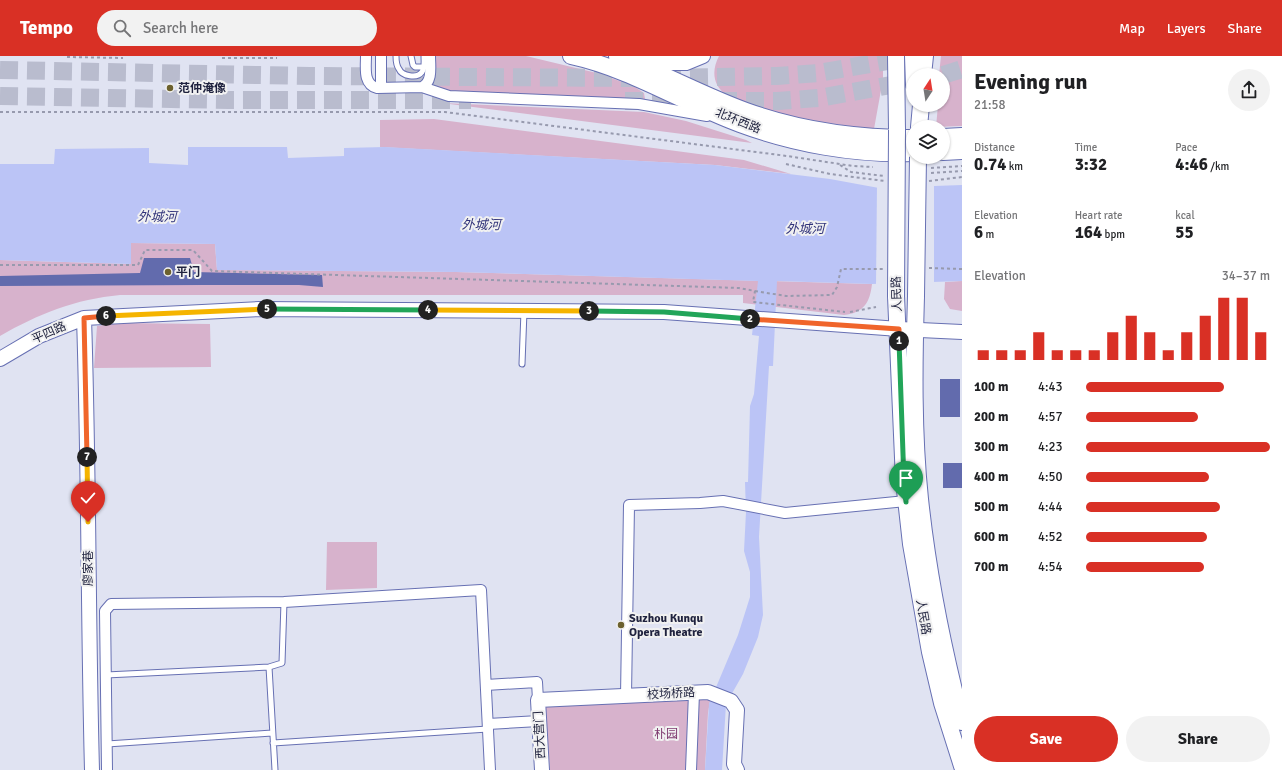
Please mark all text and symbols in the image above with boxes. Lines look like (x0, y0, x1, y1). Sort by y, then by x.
search box (97, 10, 377, 46)
text: Tempo (20, 16, 73, 40)
icon: search (111, 17, 133, 39)
text: Search here (143, 19, 219, 37)
text: Map (1119, 20, 1145, 37)
text: Layers (1167, 20, 1206, 37)
text: Share (1228, 20, 1262, 37)
north arrow (906, 68, 950, 112)
map controls (906, 68, 950, 164)
text: Evening run (974, 68, 1088, 95)
button: share (1228, 69, 1270, 111)
place label: 范仲淹像 (178, 81, 226, 96)
marker: 范仲淹像 (165, 83, 175, 93)
text: 21:58 (974, 97, 1006, 113)
street label: 北环西路 (713, 105, 763, 137)
button: layers (906, 120, 950, 164)
text: Distance (974, 141, 1015, 154)
text: Time (1075, 141, 1097, 154)
text: Pace (1175, 141, 1198, 154)
text: 0.74 (974, 154, 1006, 175)
text: 3:32 (1075, 154, 1107, 175)
text: 4:46 (1175, 154, 1208, 175)
text: km (1006, 160, 1023, 173)
text: /km (1208, 160, 1229, 173)
water label: 外城河 (137, 209, 180, 225)
text: Elevation (974, 209, 1018, 222)
text: Heart rate (1075, 209, 1122, 222)
text: kcal (1175, 209, 1195, 222)
water label: 外城河 (461, 217, 504, 233)
water label: 外城河 (785, 221, 827, 237)
text: 6 (974, 222, 983, 243)
text: 164 (1075, 222, 1102, 243)
text: 55 (1175, 222, 1194, 243)
text: m (983, 228, 994, 241)
text: bpm (1102, 228, 1125, 241)
place label: 平门 (176, 265, 200, 280)
marker: 平门 (163, 267, 173, 277)
text: Elevation (974, 268, 1026, 284)
text: 34–37 m (1222, 268, 1270, 284)
street label: 人民路 (889, 276, 905, 312)
pin: 5 (257, 299, 277, 319)
pin: 4 (418, 300, 438, 320)
pin: 3 (579, 301, 599, 321)
text: 5 (264, 302, 270, 315)
text: 4 (425, 303, 431, 316)
text: 3 (586, 304, 592, 317)
pin: 6 (96, 306, 116, 326)
text: 6 (103, 309, 109, 322)
pin: 2 (740, 309, 760, 329)
text: 2 (747, 312, 753, 325)
street label: 平四路 (29, 319, 69, 347)
pin: 1 (889, 331, 909, 351)
text: 1 (896, 334, 902, 347)
text: 100 m (974, 379, 1008, 395)
text: 4:43 (1038, 379, 1063, 395)
text: 200 m (974, 409, 1008, 425)
text: 4:57 (1038, 409, 1063, 425)
text: 300 m (974, 439, 1008, 455)
text: 4:23 (1038, 439, 1063, 455)
pin: 7 (77, 447, 97, 467)
text: 7 (84, 450, 90, 463)
pin (889, 461, 923, 502)
icon: arrive (895, 467, 917, 489)
text: 400 m (974, 469, 1008, 485)
text: 4:50 (1038, 469, 1063, 485)
pin (71, 481, 105, 522)
icon: check (77, 487, 99, 509)
text: 500 m (974, 499, 1008, 515)
text: 4:44 (1038, 499, 1063, 515)
text: 600 m (974, 529, 1008, 545)
text: 4:52 (1038, 529, 1063, 545)
street label: 廖家巷 (81, 550, 96, 586)
text: 700 m (974, 559, 1008, 575)
text: 4:54 (1038, 559, 1063, 575)
street label: 人民路 (912, 598, 934, 636)
place label: Suzhou Kunqu Opera Theatre (629, 611, 704, 640)
marker: Suzhou Kunqu Opera Theatre (616, 620, 626, 630)
street label: 校场桥路 (647, 685, 695, 703)
street label: 西大营门 (531, 711, 549, 759)
button: Save (974, 716, 1118, 762)
button: Share (1126, 716, 1270, 762)
park label: 朴园 (654, 727, 678, 742)

